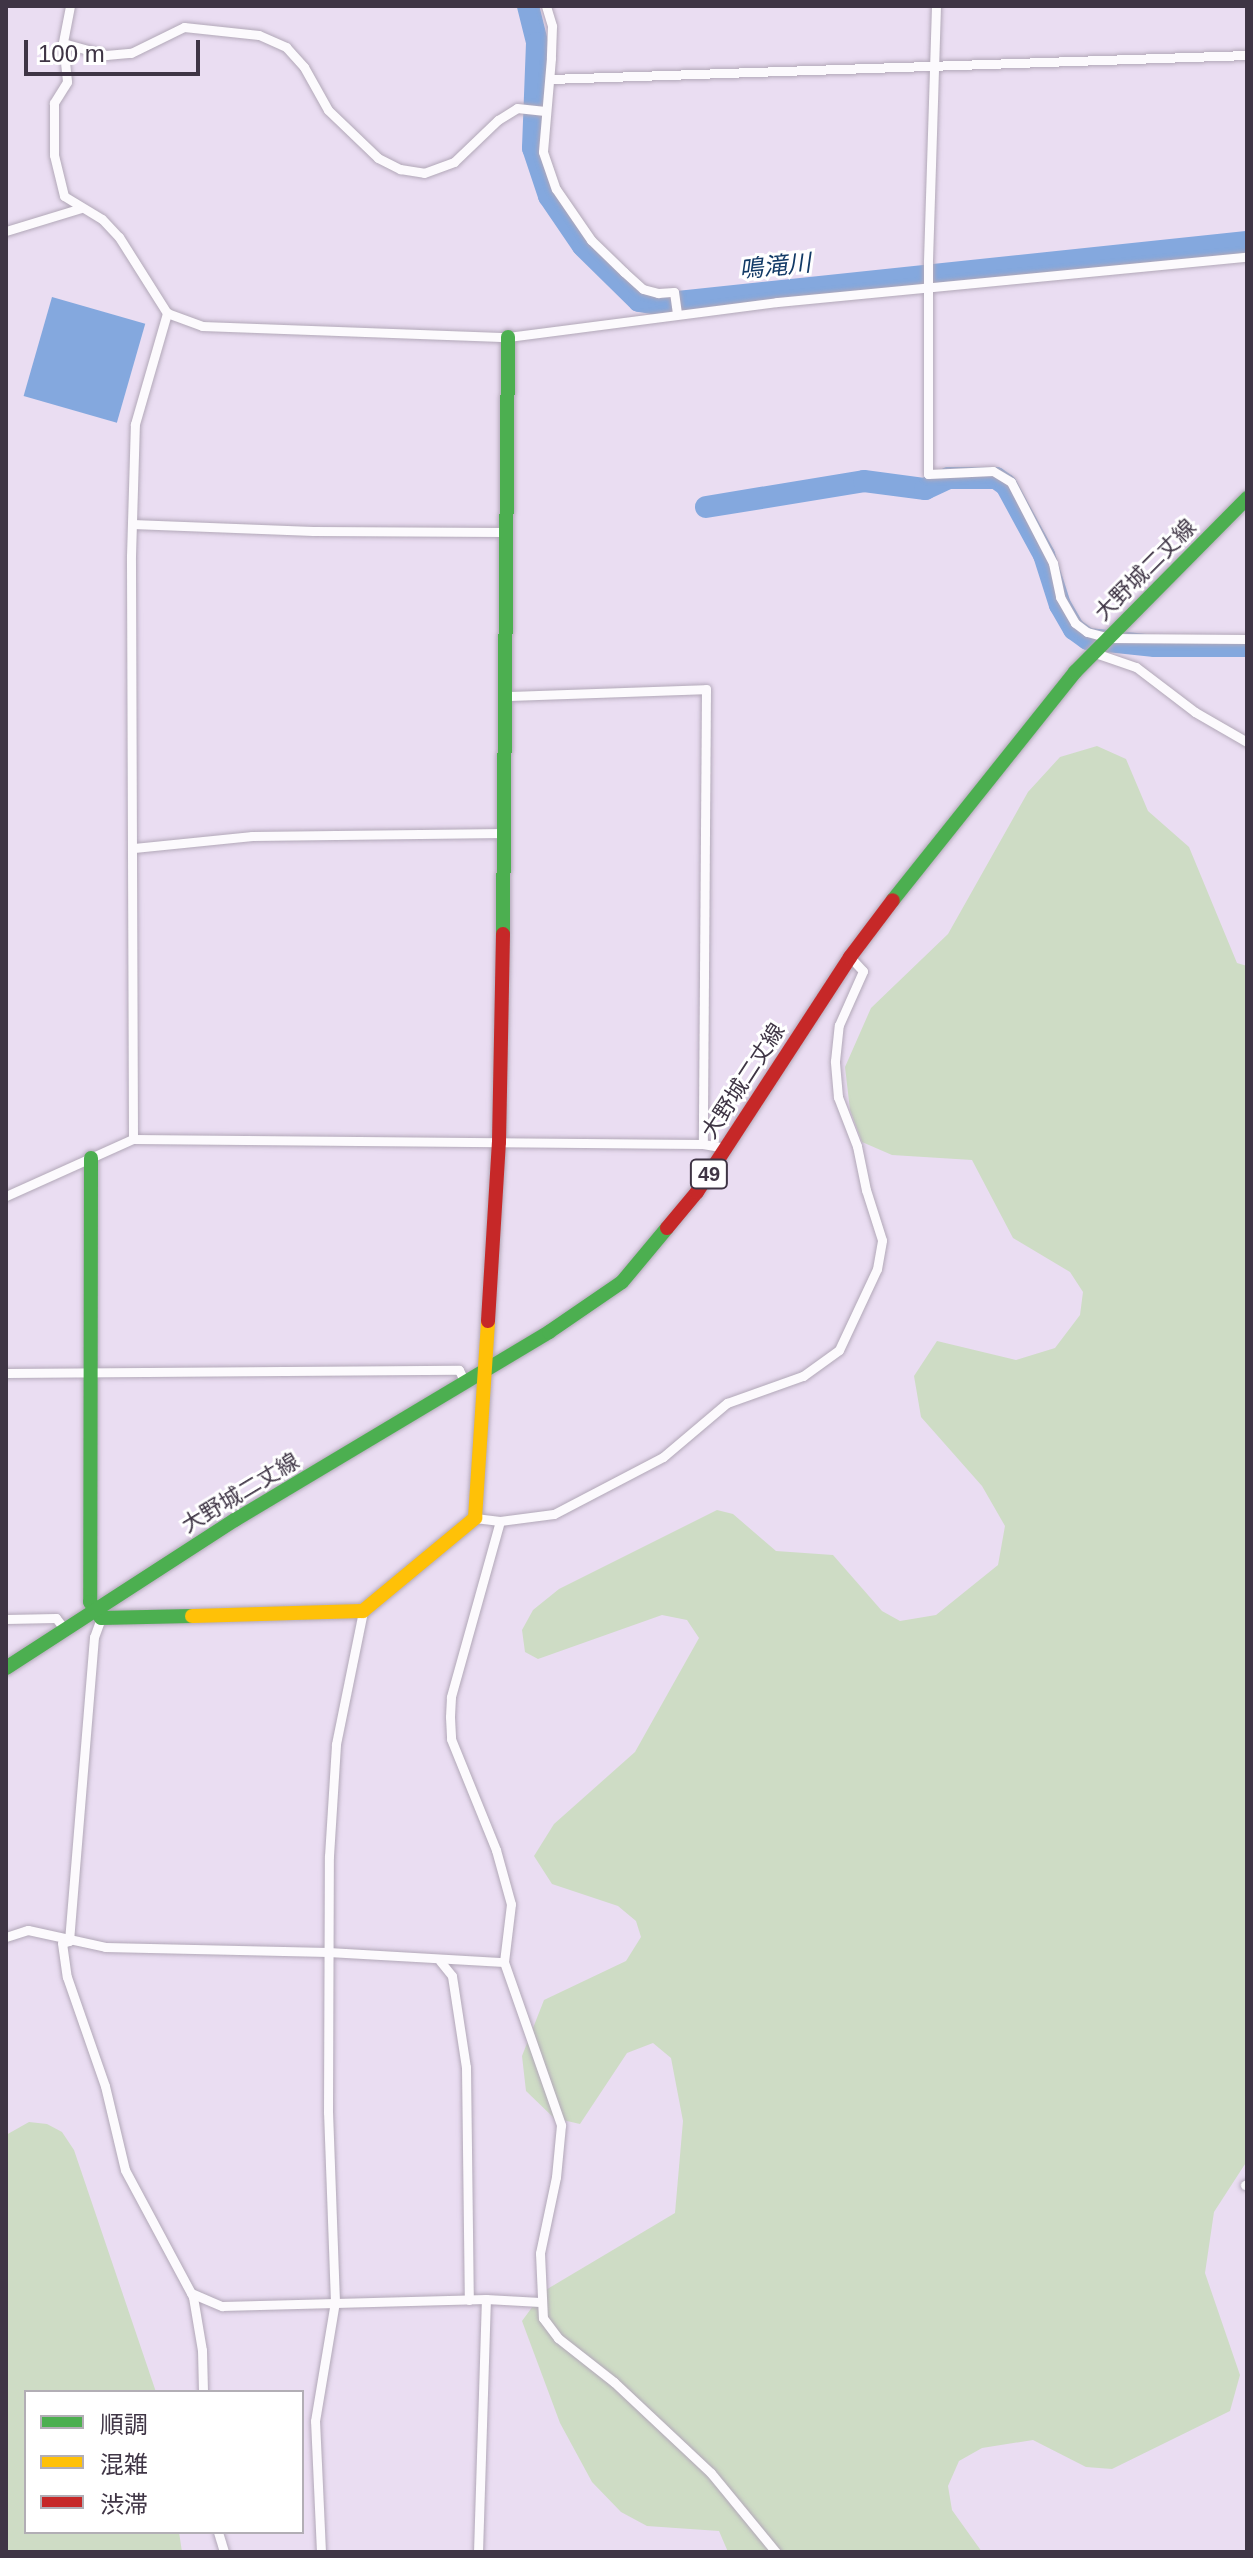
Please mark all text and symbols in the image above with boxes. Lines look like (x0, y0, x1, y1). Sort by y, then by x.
scale bar (28, 24, 204, 74)
text: 100 m (38, 40, 105, 67)
water label: 鳴滝川 (738, 248, 812, 284)
street label: 大野城二丈線 (1089, 514, 1201, 626)
street label: 大野城二丈線 (696, 1018, 790, 1144)
road number: 49 (689, 1158, 729, 1190)
street label: 大野城二丈線 (177, 1448, 303, 1538)
legend (24, 2390, 304, 2534)
text: 順調 (100, 2411, 148, 2438)
text: 混雑 (100, 2451, 148, 2478)
text: 渋滞 (100, 2491, 148, 2518)

